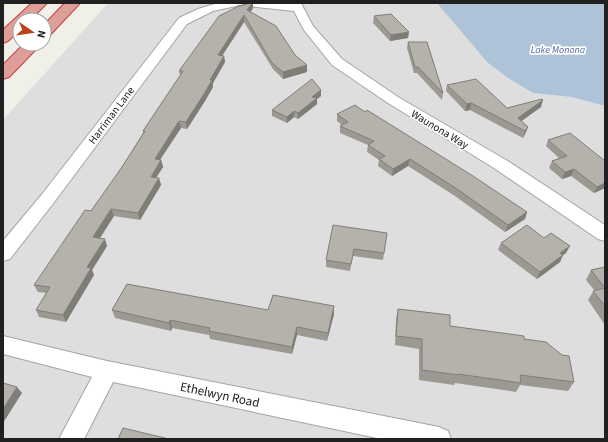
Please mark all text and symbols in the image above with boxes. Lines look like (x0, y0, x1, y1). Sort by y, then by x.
north arrow (12, 12, 52, 52)
text: N (33, 29, 49, 39)
water label: Lake Monona (531, 43, 586, 57)
street label: Harriman Lane (85, 83, 138, 147)
street label: Waunona Way (408, 106, 471, 153)
street label: Ethelwyn Road (178, 378, 261, 412)

